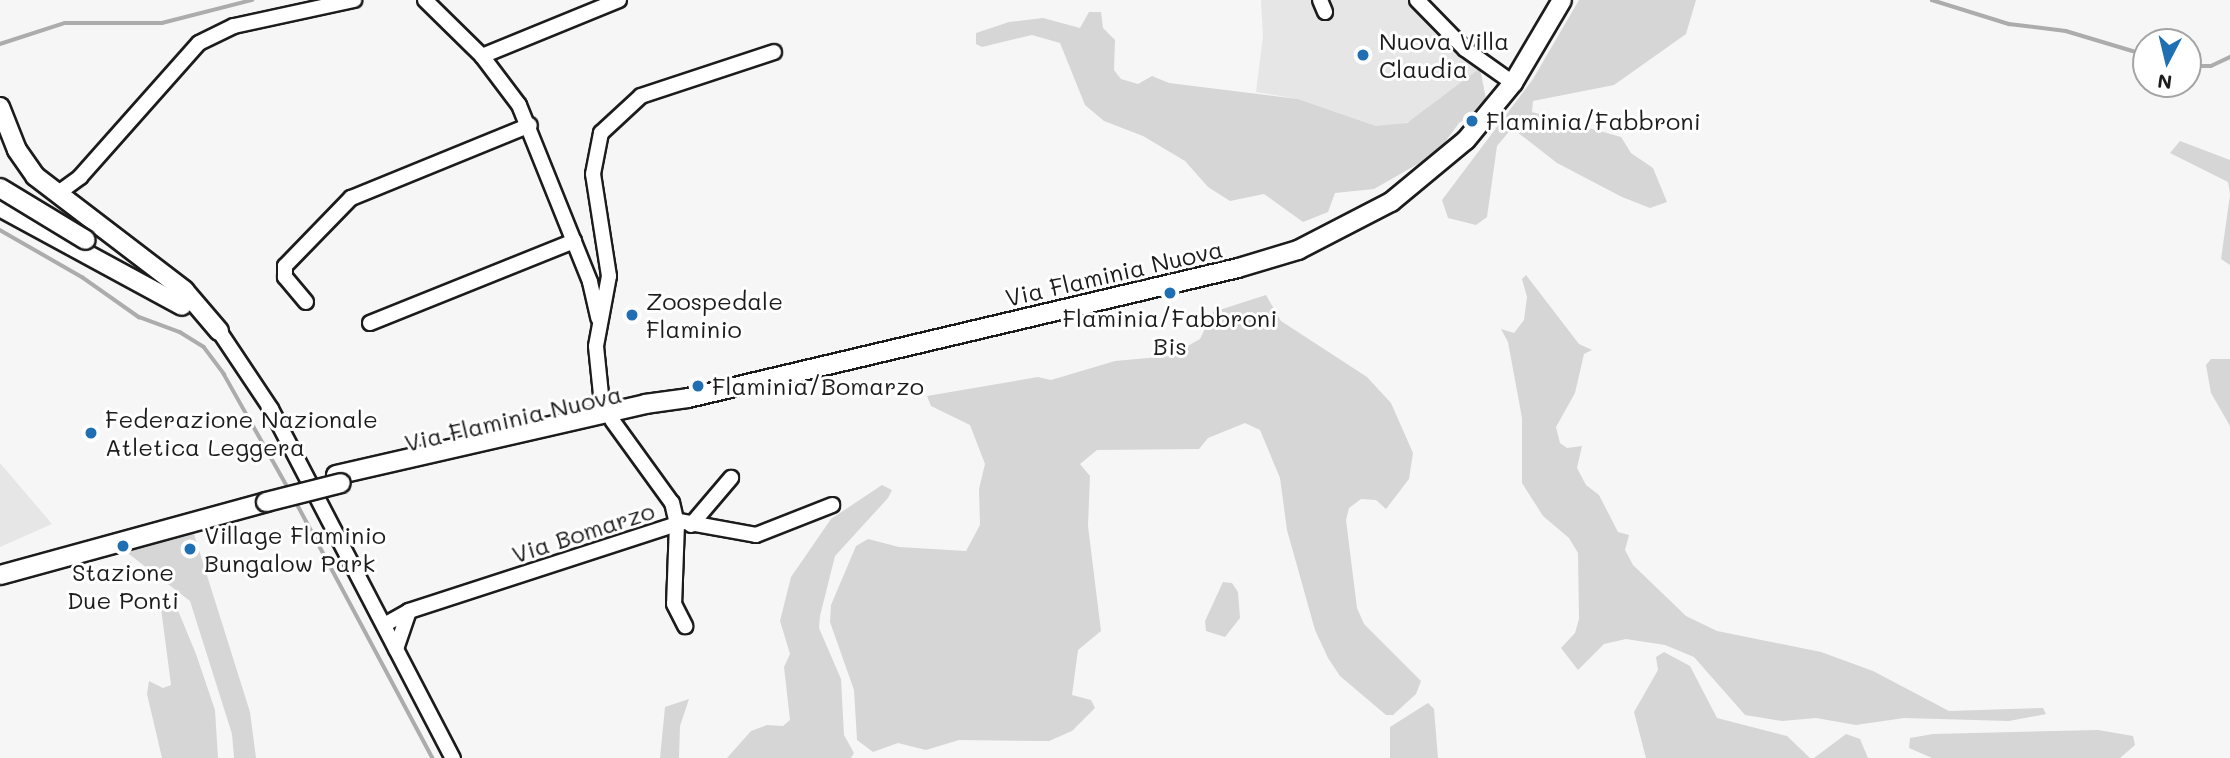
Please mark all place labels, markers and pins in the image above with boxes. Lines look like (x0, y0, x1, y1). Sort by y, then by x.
place label: Nuova Villa Claudia (1379, 27, 1509, 83)
marker: Nuova Villa Claudia (1353, 45, 1373, 65)
place label: Flaminia/Fabbroni (1486, 107, 1701, 135)
marker: Flaminia/Fabbroni (1464, 113, 1480, 129)
marker: Flaminia/Fabbroni Bis (1162, 285, 1178, 301)
place label: Zoospedale Flaminio (646, 287, 783, 343)
place label: Flaminia/Fabbroni Bis (1063, 304, 1277, 360)
marker: Zoospedale Flaminio (624, 307, 640, 323)
place label: Flaminia/Bomarzo (712, 372, 924, 400)
marker: Flaminia/Bomarzo (690, 378, 706, 394)
place label: Federazione Nazionale Atletica Leggera (105, 405, 378, 461)
marker: Federazione Nazionale Atletica Leggera (83, 425, 99, 441)
place label: Village Flaminio Bungalow Park (204, 521, 386, 577)
marker: Stazione Due Ponti (115, 538, 131, 554)
marker: Village Flaminio Bungalow Park (182, 541, 198, 557)
place label: Stazione Due Ponti (67, 558, 179, 614)

